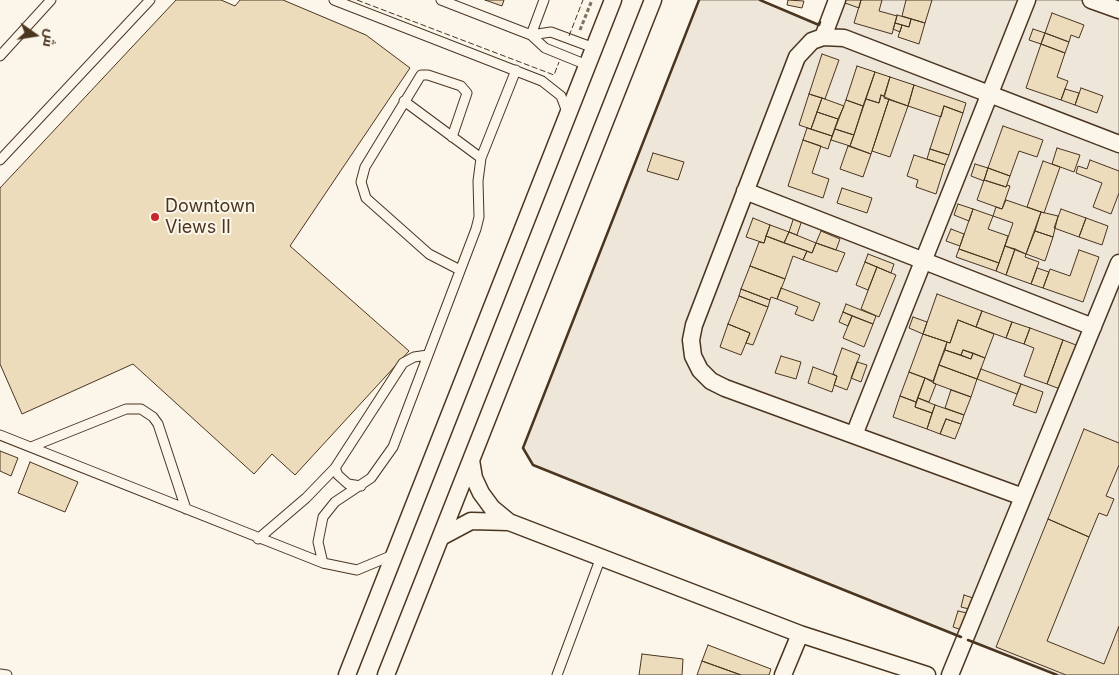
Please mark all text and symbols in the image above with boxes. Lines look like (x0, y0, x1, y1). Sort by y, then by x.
north arrow (10, 10, 60, 60)
text: ش (40, 28, 60, 49)
place label: Downtown Views II (165, 196, 255, 238)
marker: Downtown Views II (149, 211, 161, 223)

